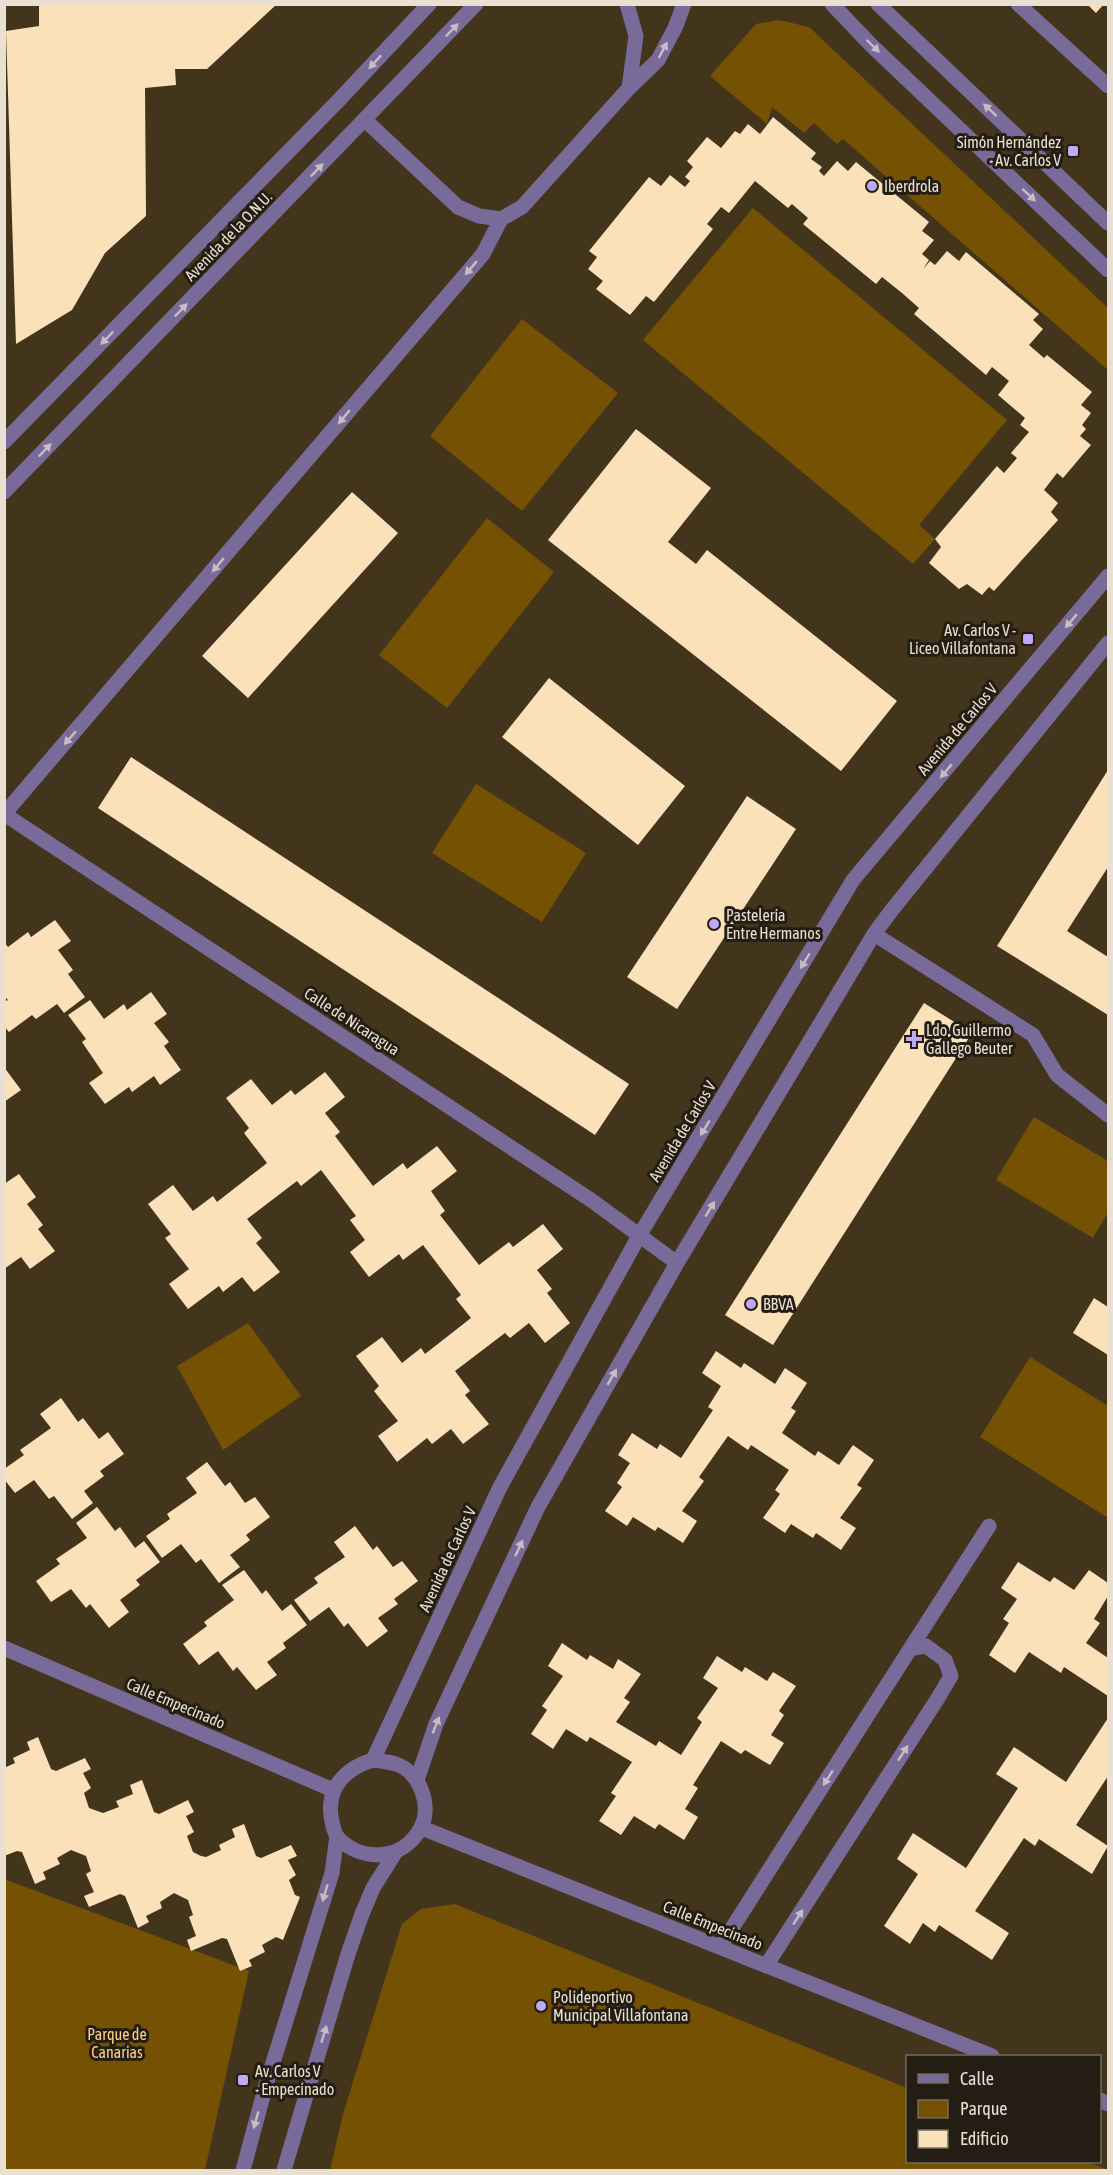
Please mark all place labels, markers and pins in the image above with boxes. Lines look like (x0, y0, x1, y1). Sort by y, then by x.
place label: Simón Hernández - Av. Carlos V (957, 133, 1061, 169)
marker: Simón Hernández - Av. Carlos V (1066, 144, 1080, 158)
place label: Iberdrola (884, 177, 939, 195)
marker: Iberdrola (865, 179, 879, 193)
place label: Av. Carlos V - Liceo Villafontana (909, 621, 1016, 657)
marker: Av. Carlos V - Liceo Villafontana (1021, 632, 1035, 646)
place label: Pastelería Entre Hermanos (726, 906, 821, 942)
marker: Pastelería Entre Hermanos (707, 917, 721, 931)
place label: Ldo. Guillermo Gallego Beuter (926, 1021, 1013, 1058)
marker: Ldo. Guillermo Gallego Beuter (907, 1032, 921, 1046)
place label: BBVA (763, 1295, 794, 1313)
marker: BBVA (744, 1297, 758, 1311)
place label: Polideportivo Municipal Villafontana (553, 1988, 688, 2025)
marker: Polideportivo Municipal Villafontana (534, 1999, 548, 2013)
place label: Av. Carlos V - Empecinado (255, 2062, 334, 2099)
marker: Av. Carlos V - Empecinado (236, 2073, 250, 2087)

